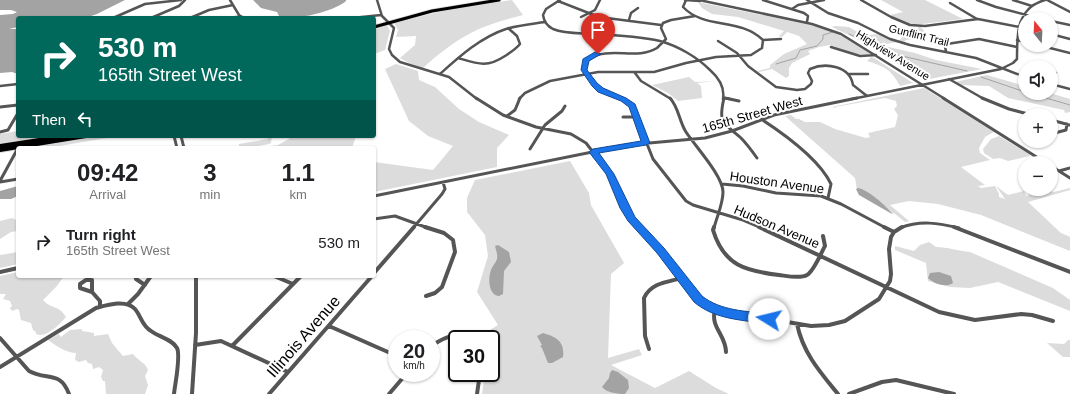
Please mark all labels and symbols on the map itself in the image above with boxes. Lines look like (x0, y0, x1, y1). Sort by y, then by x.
north arrow (1018, 12, 1058, 52)
pin (581, 13, 615, 54)
street label: Gunflint Trail (888, 22, 950, 48)
street label: Highview Avenue (854, 28, 932, 82)
street label: 165th Street West (700, 93, 804, 136)
street label: Houston Avenue (729, 168, 825, 197)
street label: Hudson Avenue (732, 202, 822, 251)
street label: Illinois Avenue (264, 292, 343, 380)
position arrow (748, 298, 790, 340)
speed limit sign: 30 (448, 330, 500, 382)

